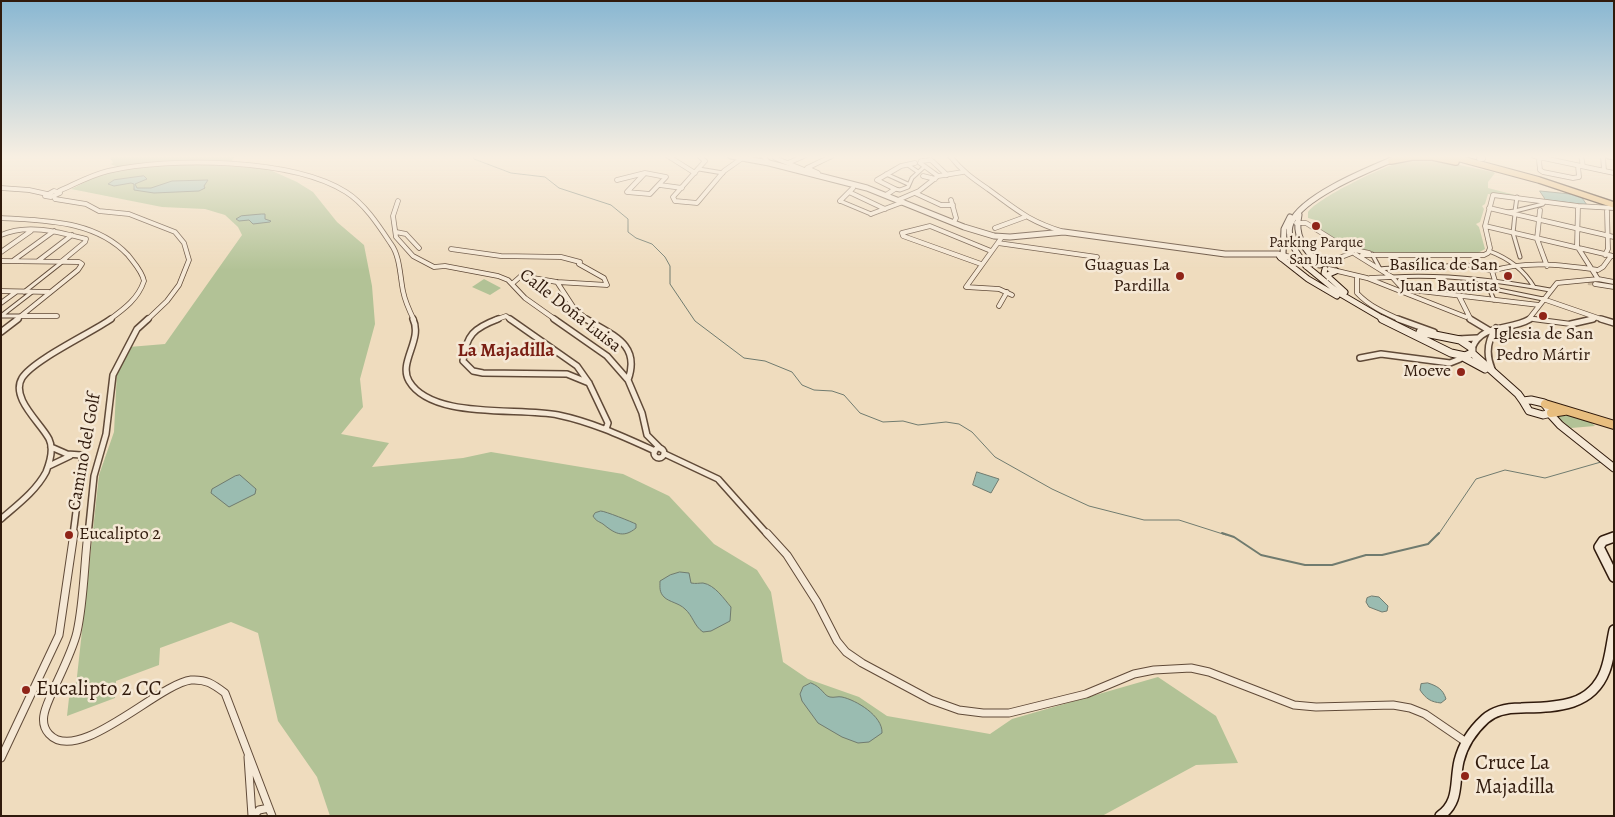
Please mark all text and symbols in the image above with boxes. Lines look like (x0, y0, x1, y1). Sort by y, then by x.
marker: Parking Parque San Juan (1310, 220, 1322, 232)
place label: Parking Parque San Juan (1269, 234, 1363, 269)
place label: Guaguas La Pardilla (1085, 255, 1170, 298)
place label: Basílica de San Juan Bautista (1389, 255, 1498, 298)
street label: Calle Doña Luisa (515, 265, 625, 357)
marker: Guaguas La Pardilla (1174, 270, 1186, 282)
marker: Basílica de San Juan Bautista (1502, 270, 1514, 282)
marker: Iglesia de San Pedro Mártir (1537, 310, 1549, 322)
place label: Iglesia de San Pedro Mártir (1493, 324, 1593, 366)
district label: La Majadilla (458, 340, 554, 362)
place label: Moeve (1403, 361, 1451, 383)
marker: Moeve (1455, 366, 1467, 378)
street label: Camino del Golf (64, 392, 106, 512)
place label: Eucalipto 2 (79, 524, 161, 546)
marker: Eucalipto 2 (63, 529, 75, 541)
place label: Eucalipto 2 CC (36, 677, 162, 703)
marker: Eucalipto 2 CC (20, 684, 32, 696)
place label: Cruce La Majadilla (1475, 751, 1555, 801)
marker: Cruce La Majadilla (1459, 770, 1471, 782)

